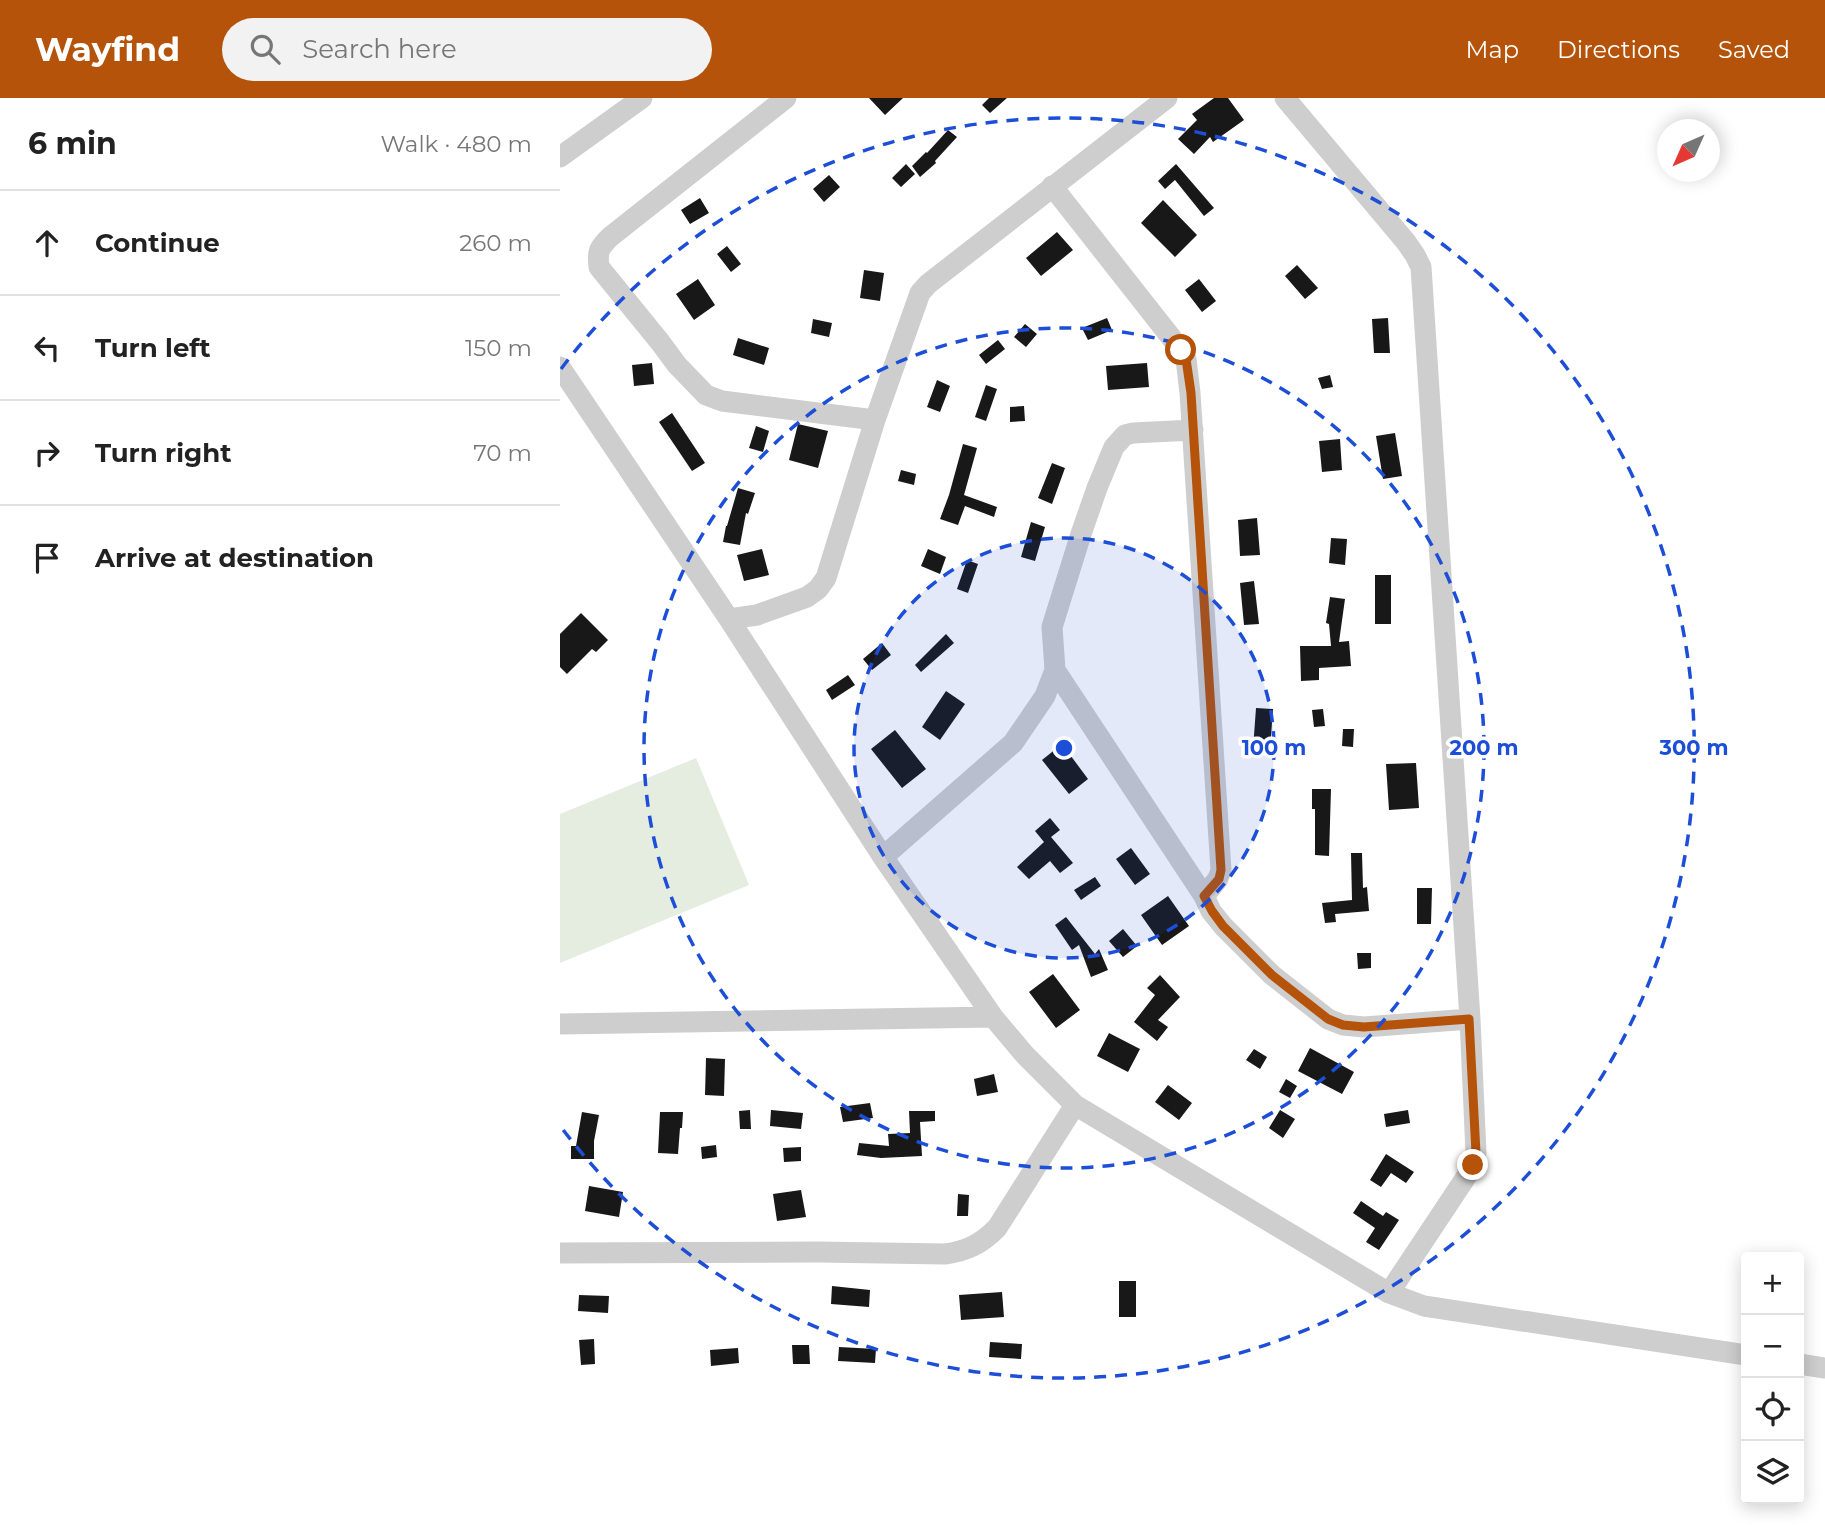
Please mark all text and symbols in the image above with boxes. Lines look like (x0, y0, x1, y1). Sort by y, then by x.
search box (222, 18, 712, 81)
text: Wayfind (35, 29, 180, 69)
icon: search (246, 30, 284, 68)
text: Search here (302, 33, 457, 65)
text: Map (1466, 35, 1519, 64)
text: Directions (1557, 35, 1680, 64)
text: Saved (1718, 35, 1790, 64)
north arrow (1657, 119, 1720, 182)
text: 6 min (28, 125, 117, 162)
text: Walk · 480 m (381, 130, 532, 158)
icon: ahead (28, 224, 66, 262)
text: Continue (95, 227, 220, 259)
text: 260 m (459, 229, 532, 257)
icon: left (28, 329, 66, 367)
text: Turn left (95, 332, 211, 364)
text: 150 m (465, 334, 532, 362)
route start (1165, 334, 1196, 365)
icon: right (28, 434, 66, 472)
text: Turn right (95, 437, 231, 469)
text: 70 m (473, 439, 532, 467)
icon: arrive (28, 539, 66, 577)
text: Arrive at destination (95, 542, 374, 574)
text: 100 m (1242, 735, 1306, 760)
text: 200 m (1450, 735, 1518, 760)
text: 300 m (1659, 735, 1728, 760)
centre of rings (1052, 736, 1076, 760)
route end (1457, 1149, 1488, 1180)
map controls (1741, 1252, 1804, 1504)
button: + (1741, 1252, 1804, 1315)
button: − (1741, 1315, 1804, 1378)
button: locate (1741, 1378, 1804, 1441)
button: layers (1741, 1441, 1804, 1504)

